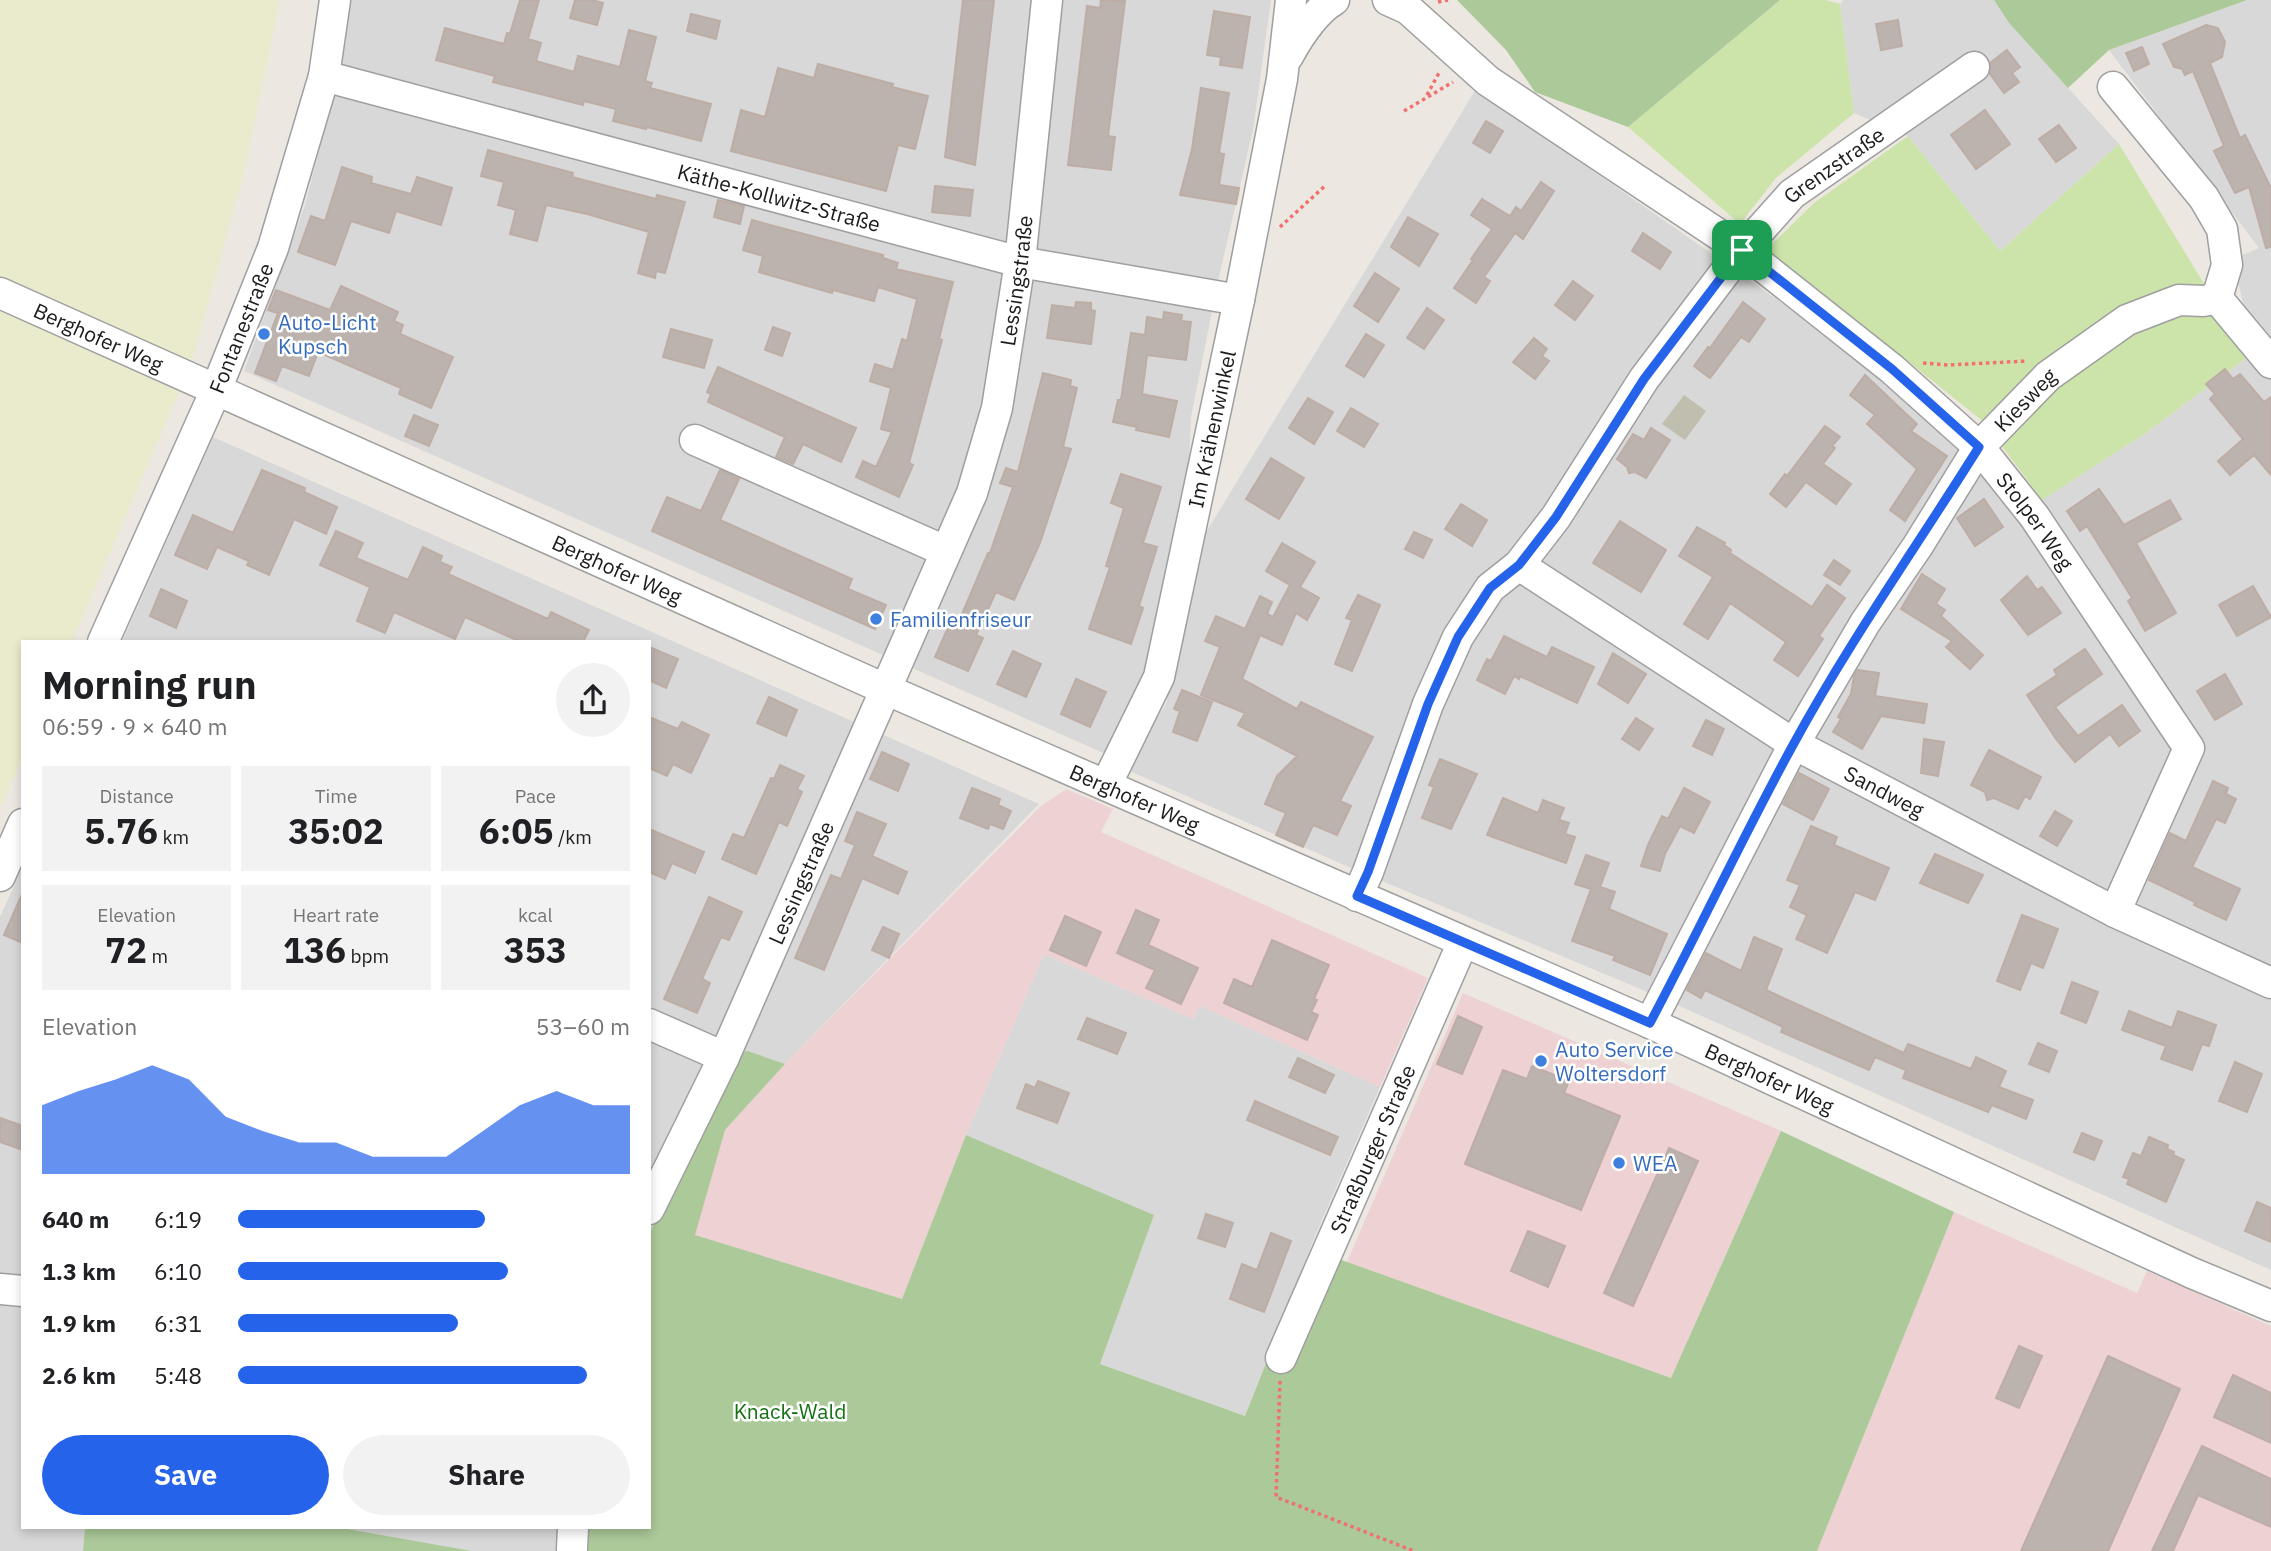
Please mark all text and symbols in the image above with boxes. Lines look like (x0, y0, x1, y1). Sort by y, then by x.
street label: Grenzstraße (1777, 120, 1890, 209)
street label: Käthe-Kollwitz-Straße (674, 157, 884, 238)
street label: Lessingstraße (993, 214, 1039, 348)
pin (1712, 220, 1772, 280)
icon: arrive (1723, 231, 1761, 269)
street label: Fontanestraße (202, 259, 280, 397)
street label: Berghofer Weg (29, 296, 168, 378)
place label: Auto-Licht Kupsch (278, 308, 377, 360)
marker: Auto-Licht Kupsch (256, 326, 272, 342)
street label: Im Krähenwinkel (1181, 347, 1242, 510)
street label: Kiesweg (1987, 361, 2061, 438)
street label: Stolper Weg (1990, 466, 2080, 575)
street label: Berghofer Weg (548, 528, 686, 610)
place label: Familienfriseur (890, 605, 1032, 633)
marker: Familienfriseur (868, 611, 884, 627)
text: Morning run (42, 660, 257, 709)
button: share (556, 663, 630, 737)
text: 06:59 · 9 × 640 m (42, 711, 228, 741)
street label: Berghofer Weg (1065, 757, 1204, 839)
street label: Sandweg (1840, 759, 1929, 824)
text: Distance (100, 784, 174, 808)
text: Time (315, 784, 357, 808)
text: Pace (515, 784, 556, 808)
text: 5.76 (84, 808, 158, 854)
text: 35:02 (288, 808, 384, 854)
text: 6:05 (479, 808, 553, 854)
street label: Lessingstraße (761, 817, 840, 949)
text: km (158, 825, 189, 849)
text: /km (553, 825, 592, 849)
text: Elevation (97, 903, 176, 927)
text: Heart rate (293, 903, 379, 927)
text: kcal (518, 903, 553, 927)
text: 72 (105, 927, 147, 973)
text: 136 (283, 927, 346, 973)
text: 353 (504, 927, 567, 973)
text: m (147, 944, 168, 968)
text: bpm (346, 944, 389, 968)
text: Elevation (42, 1011, 137, 1041)
text: 53–60 m (536, 1011, 630, 1041)
place label: Auto Service Woltersdorf (1555, 1035, 1674, 1087)
street label: Berghofer Weg (1701, 1036, 1839, 1120)
marker: Auto Service Woltersdorf (1533, 1053, 1549, 1069)
street label: Straßburger Straße (1323, 1060, 1422, 1238)
place label: WEA (1633, 1149, 1677, 1177)
marker: WEA (1611, 1155, 1627, 1171)
text: 640 m (42, 1204, 109, 1234)
text: 6:19 (154, 1204, 202, 1234)
text: 1.3 km (42, 1256, 116, 1286)
text: 6:10 (154, 1256, 202, 1286)
text: 1.9 km (42, 1308, 116, 1338)
text: 6:31 (154, 1308, 202, 1338)
text: 2.6 km (42, 1360, 116, 1390)
text: 5:48 (154, 1360, 202, 1390)
park label: Knack-Wald (734, 1397, 846, 1425)
button: Save (42, 1435, 329, 1515)
button: Share (343, 1435, 630, 1515)

